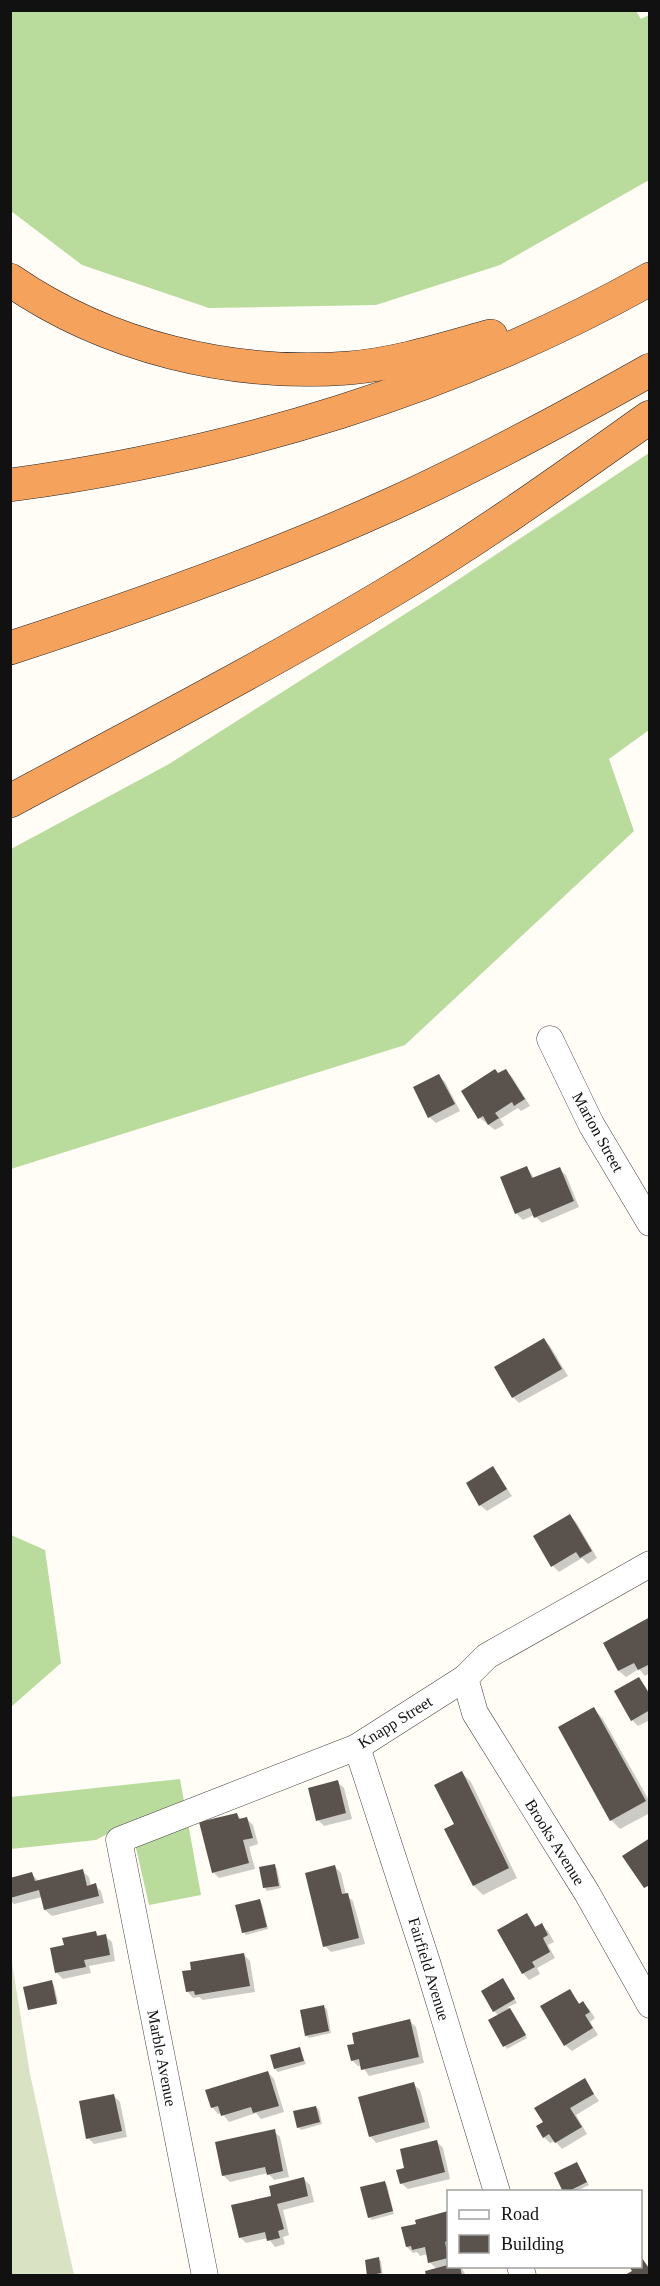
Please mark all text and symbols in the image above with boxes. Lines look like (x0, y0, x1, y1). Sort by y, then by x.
street label: Marion Street (569, 1089, 627, 1175)
street label: Knapp Street (355, 1692, 436, 1752)
street label: Brooks Avenue (522, 1796, 588, 1888)
street label: Fairfield Avenue (405, 1915, 453, 2023)
street label: Marble Avenue (144, 2008, 180, 2108)
legend (447, 2190, 642, 2268)
text: Road (501, 2204, 539, 2224)
text: Building (501, 2234, 564, 2254)

